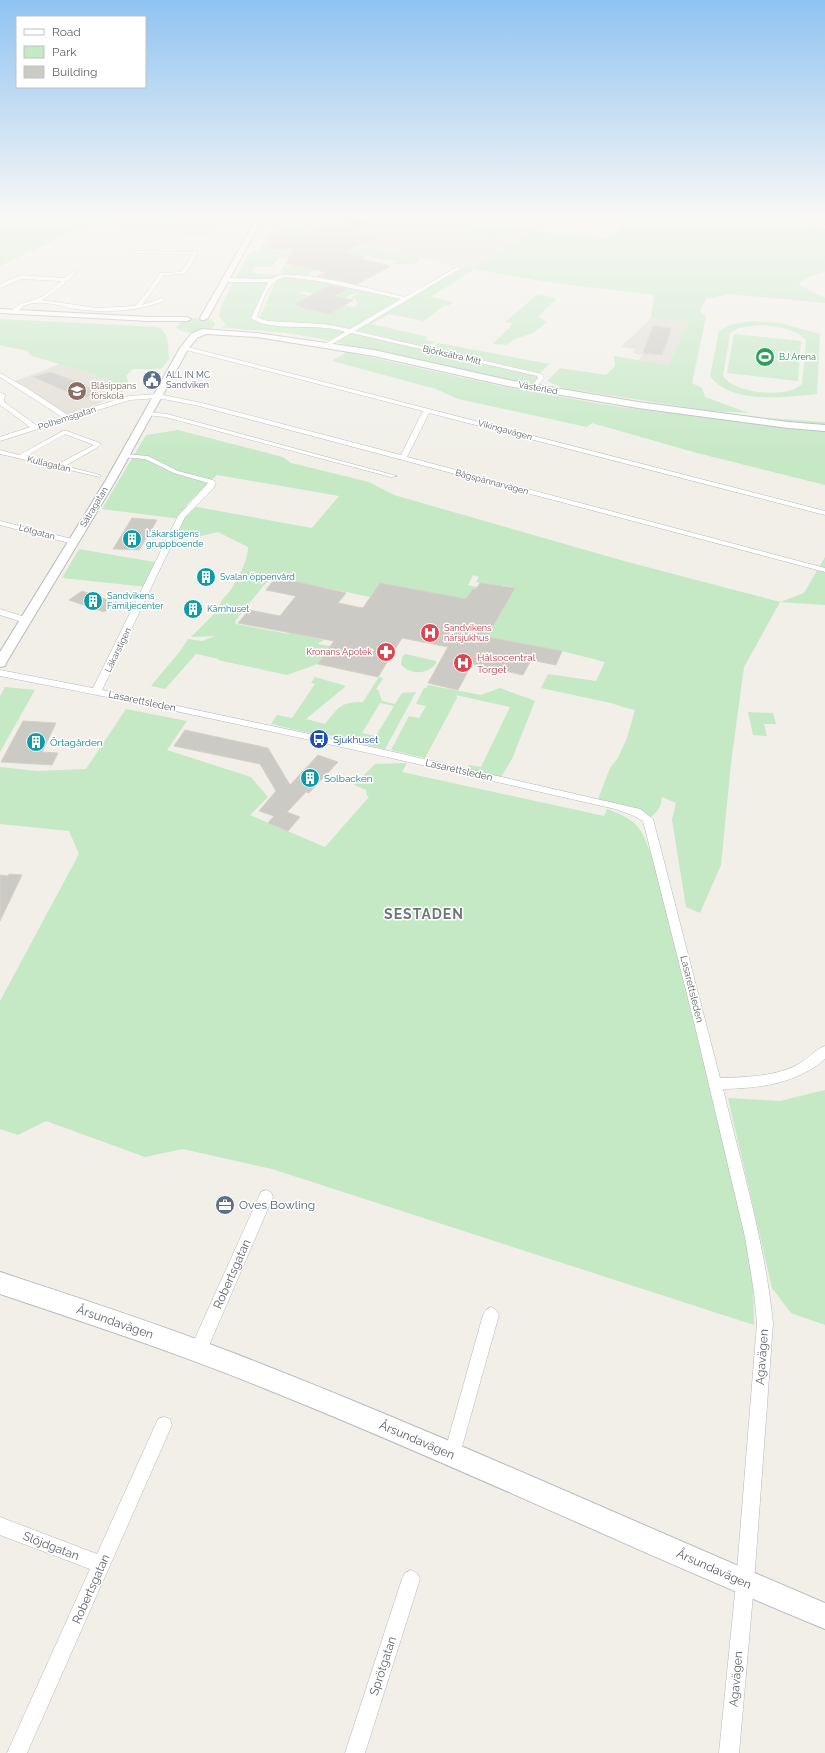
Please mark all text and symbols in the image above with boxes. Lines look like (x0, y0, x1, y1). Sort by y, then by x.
legend (16, 16, 146, 88)
text: Road (52, 25, 81, 39)
text: Park (52, 45, 77, 59)
text: Building (52, 65, 98, 79)
street label: Björksätra Mitt (422, 343, 482, 367)
sports icon: BJ Arena (754, 346, 776, 368)
place label: BJ Arena (779, 352, 816, 362)
public building icon: ALL IN MC Sandviken (141, 369, 163, 391)
place label: ALL IN MC Sandviken (166, 370, 210, 390)
school or university icon: Blåsippans förskola (66, 380, 88, 402)
street label: Västerled (518, 380, 559, 396)
place label: Blåsippans förskola (91, 381, 137, 401)
street label: Polhemsgatan (37, 404, 97, 432)
street label: Vikingavägen (477, 418, 533, 442)
street label: Kullagatan (26, 454, 72, 474)
street label: Bågspännarvägen (454, 467, 530, 497)
street label: Sätragatan (78, 485, 110, 529)
street label: Lötgatan (18, 522, 56, 542)
building icon: Läkarstigens gruppboende (121, 528, 143, 550)
place label: Läkarstigens gruppboende (146, 529, 204, 549)
building icon: Svalan öppenvård (195, 566, 217, 588)
place label: Svalan öppenvård (220, 572, 295, 582)
building icon: Sandvikens Familjecenter (82, 590, 104, 612)
place label: Sandvikens Familjecenter (107, 591, 164, 611)
building icon: Kärnhuset (182, 598, 204, 620)
place label: Kärnhuset (207, 604, 249, 614)
hospital icon: Sandvikens närsjukhus (419, 622, 441, 644)
place label: Sandvikens närsjukhus (444, 623, 492, 643)
street label: Läkarstigen (103, 626, 133, 674)
pharmacy icon: Kronans Apotek (375, 641, 397, 663)
place label: Kronans Apotek (306, 647, 372, 657)
hospital icon: Hälsocentral Torget (452, 652, 474, 674)
place label: Hälsocentral Torget (477, 652, 536, 675)
street label: Lasarettsleden (107, 688, 177, 714)
bus stop icon: Sjukhuset (308, 728, 330, 750)
building icon: Örtagården (25, 731, 47, 753)
place label: Sjukhuset (333, 734, 379, 745)
place label: Örtagården (50, 737, 103, 748)
street label: Lasarettsleden (424, 757, 494, 783)
building icon: Solbacken (299, 767, 321, 789)
place label: Solbacken (324, 773, 373, 784)
district label: SESTADEN (384, 906, 464, 922)
street label: Lasarettsleden (678, 954, 706, 1024)
office icon: Oves Bowling (214, 1194, 236, 1216)
place label: Oves Bowling (239, 1198, 315, 1212)
street label: Robertsgatan (210, 1237, 254, 1311)
street label: Årsundavägen (75, 1302, 155, 1342)
street label: Agavägen (753, 1329, 771, 1385)
street label: Årsundavägen (377, 1418, 457, 1462)
street label: Slöjdgatan (21, 1529, 81, 1563)
street label: Årsundavägen (674, 1546, 754, 1592)
street label: Robertsgatan (69, 1552, 113, 1626)
street label: Sprötgatan (367, 1635, 399, 1697)
street label: Agavägen (727, 1651, 745, 1707)

